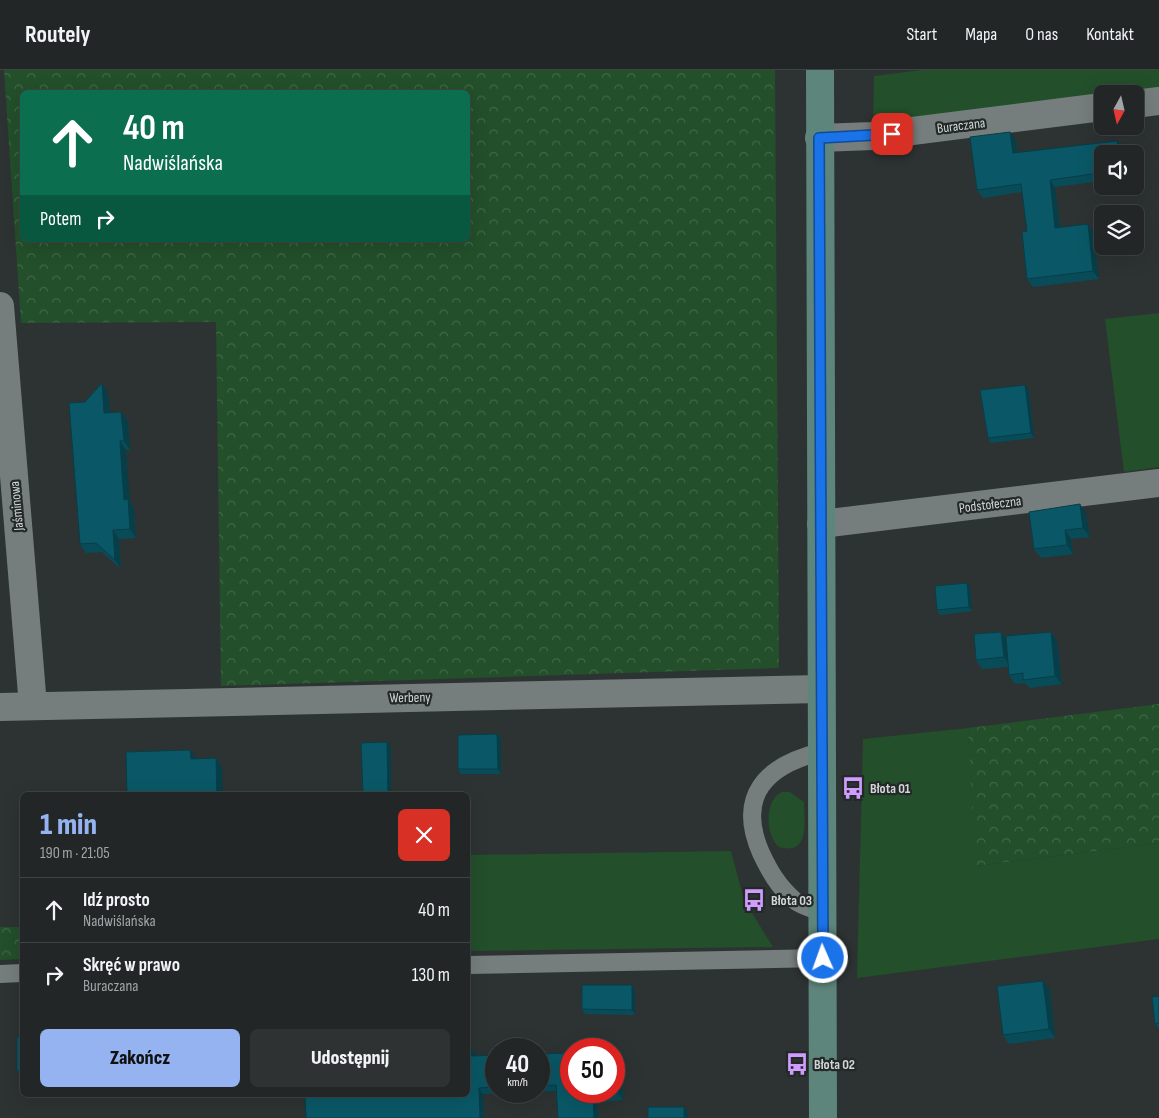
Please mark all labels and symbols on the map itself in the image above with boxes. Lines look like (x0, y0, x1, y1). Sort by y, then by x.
north arrow (1094, 85, 1144, 135)
pin (871, 113, 913, 155)
street label: Buraczana (936, 114, 986, 137)
street label: Jaśminowa (6, 480, 27, 532)
street label: Podstołeczna (958, 492, 1022, 517)
street label: Werbeny (389, 689, 431, 706)
bus stop icon: Błota 01 (840, 775, 866, 801)
place label: Błota 01 (870, 780, 911, 797)
bus stop icon: Błota 03 (741, 887, 767, 913)
place label: Błota 03 (771, 892, 812, 909)
position arrow (796, 931, 848, 983)
speed limit sign: 50 (560, 1038, 625, 1103)
bus stop icon: Błota 02 (784, 1051, 810, 1077)
place label: Błota 02 (814, 1056, 855, 1073)

